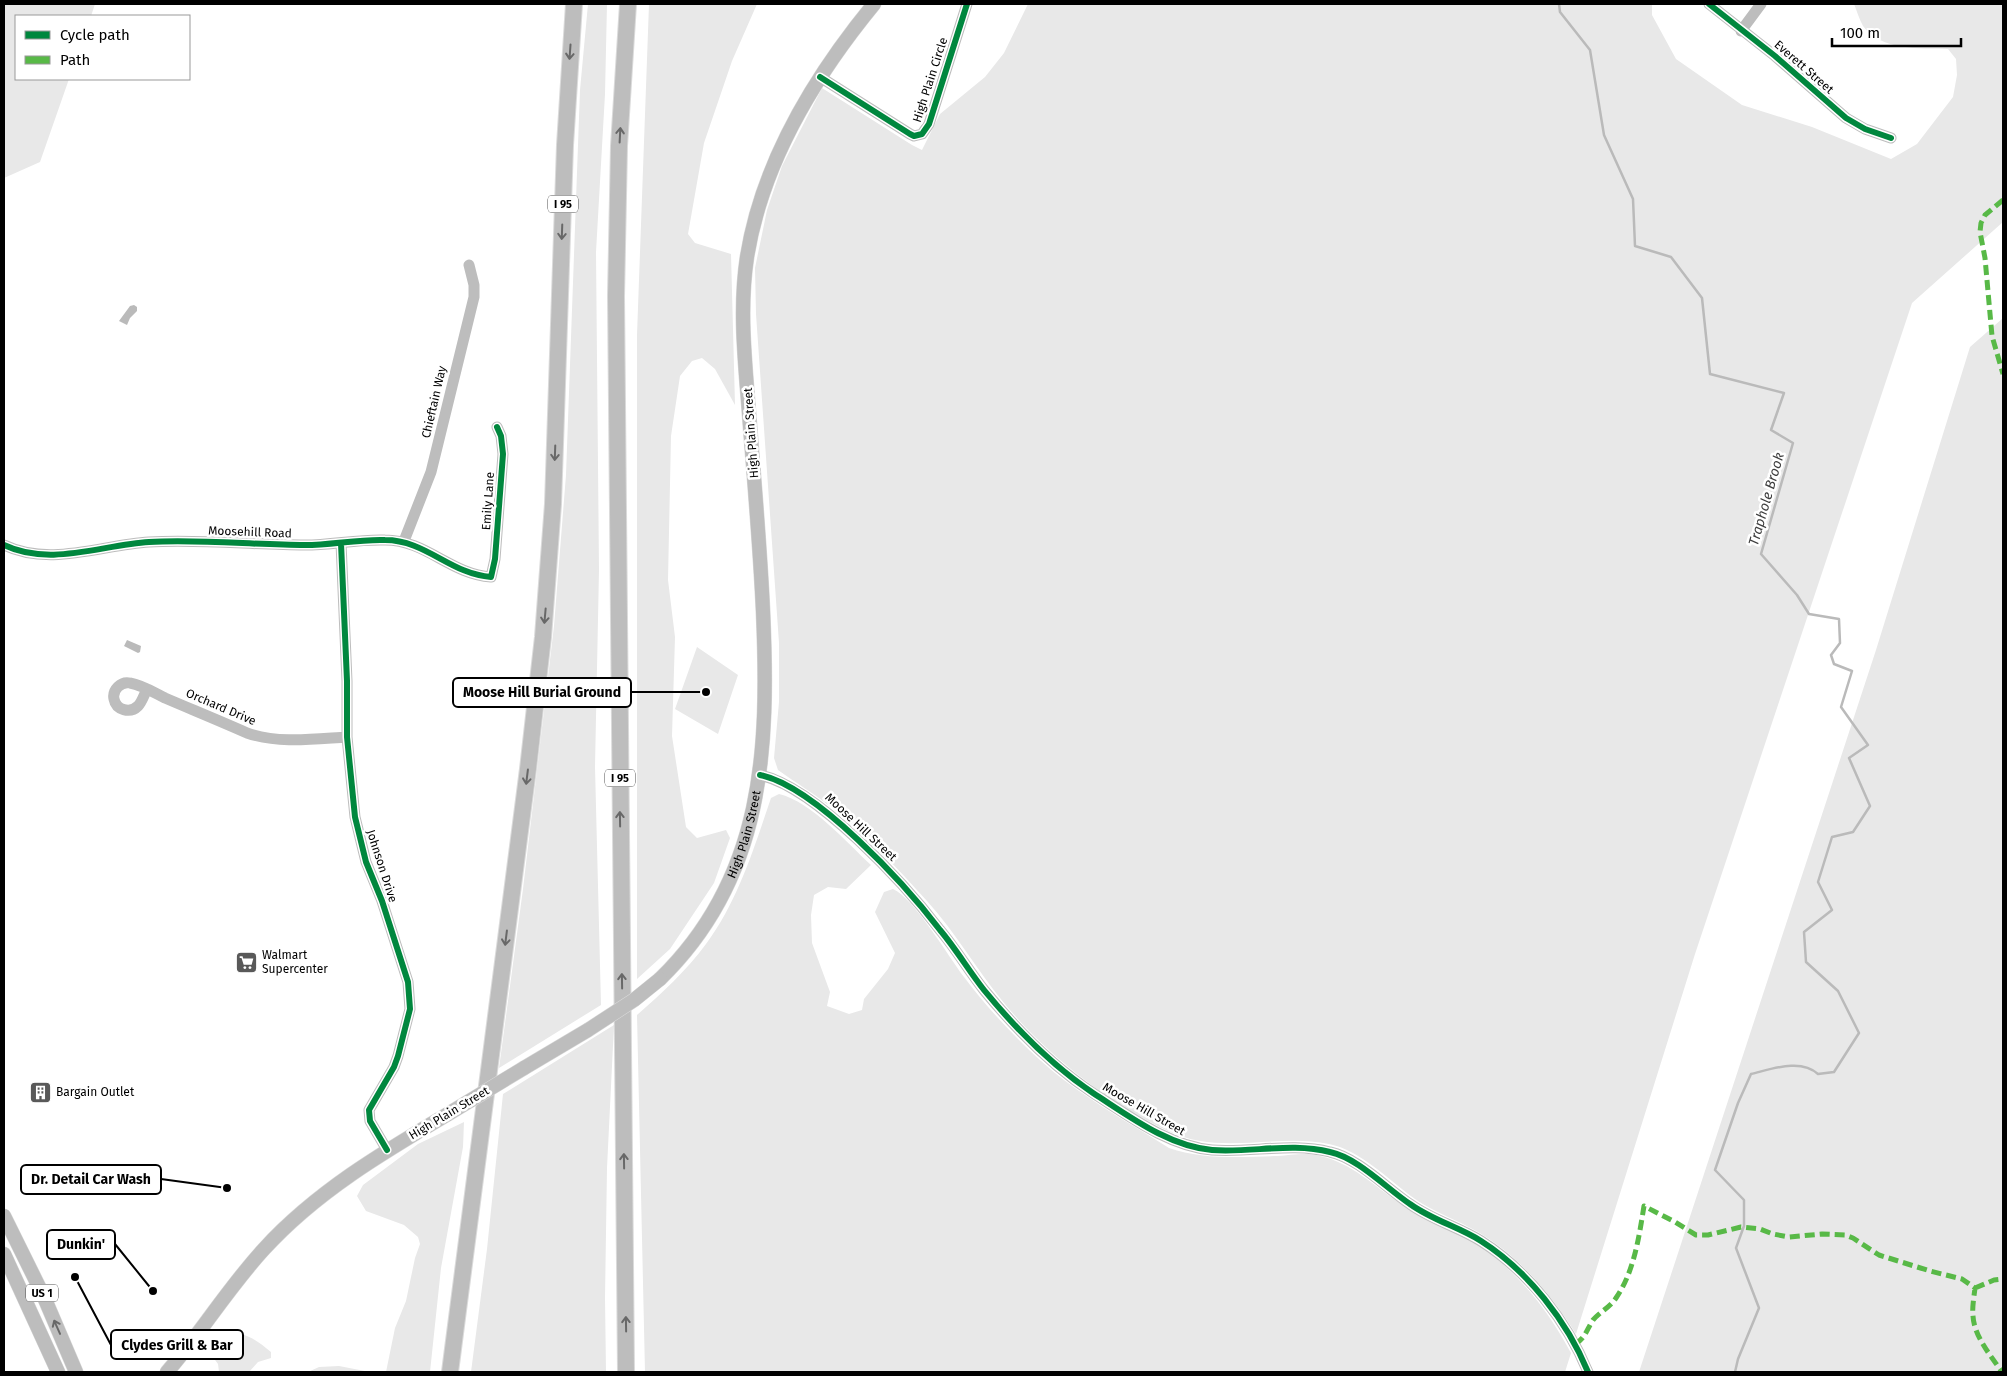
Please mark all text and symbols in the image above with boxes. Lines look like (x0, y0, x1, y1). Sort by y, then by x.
legend (15, 15, 190, 80)
scale bar (1832, 15, 1961, 47)
text: 100 m (1840, 24, 1880, 42)
text: Cycle path (60, 26, 130, 44)
street label: High Plain Circle (910, 36, 950, 124)
street label: Everett Street (1772, 38, 1837, 97)
one-way arrow (566, 44, 575, 60)
text: Path (60, 51, 90, 69)
one-way arrow (615, 128, 624, 144)
road number: I 95 (548, 195, 578, 212)
one-way arrow (558, 224, 567, 240)
street label: Chieftain Way (419, 364, 449, 440)
street label: High Plain Street (741, 386, 761, 479)
one-way arrow (550, 445, 560, 461)
water label: Traphole Brook (1745, 450, 1788, 548)
street label: Emily Lane (479, 471, 497, 531)
street label: Moosehill Road (208, 524, 292, 540)
one-way arrow (540, 607, 550, 623)
callout: Moose Hill Burial Ground (453, 678, 631, 707)
text: Moose Hill Burial Ground (463, 684, 621, 701)
street label: Orchard Drive (184, 686, 258, 728)
one-way arrow (522, 769, 532, 785)
road number: I 95 (605, 770, 635, 786)
street label: High Plain Street (724, 789, 764, 880)
street label: Moose Hill Street (822, 790, 900, 864)
one-way arrow (616, 811, 625, 827)
street label: Johnson Drive (364, 828, 400, 904)
one-way arrow (501, 930, 511, 946)
place label: Walmart Supercenter (262, 948, 328, 976)
supermarket icon: Walmart Supercenter (234, 950, 258, 974)
one-way arrow (617, 973, 627, 990)
building icon: Bargain Outlet (28, 1080, 52, 1104)
street label: Moose Hill Street (1100, 1080, 1188, 1139)
street label: High Plain Street (406, 1083, 492, 1142)
place label: Bargain Outlet (56, 1085, 135, 1099)
one-way arrow (619, 1153, 629, 1170)
callout: Dr. Detail Car Wash (21, 1165, 161, 1194)
text: Dr. Detail Car Wash (31, 1171, 151, 1188)
callout: Dunkin' (47, 1230, 115, 1259)
text: Dunkin' (57, 1236, 105, 1253)
road number: US 1 (26, 1285, 58, 1302)
one-way arrow (621, 1316, 630, 1332)
one-way arrow (52, 1320, 62, 1335)
callout: Clydes Grill & Bar (111, 1330, 243, 1359)
text: Clydes Grill & Bar (121, 1337, 233, 1354)

